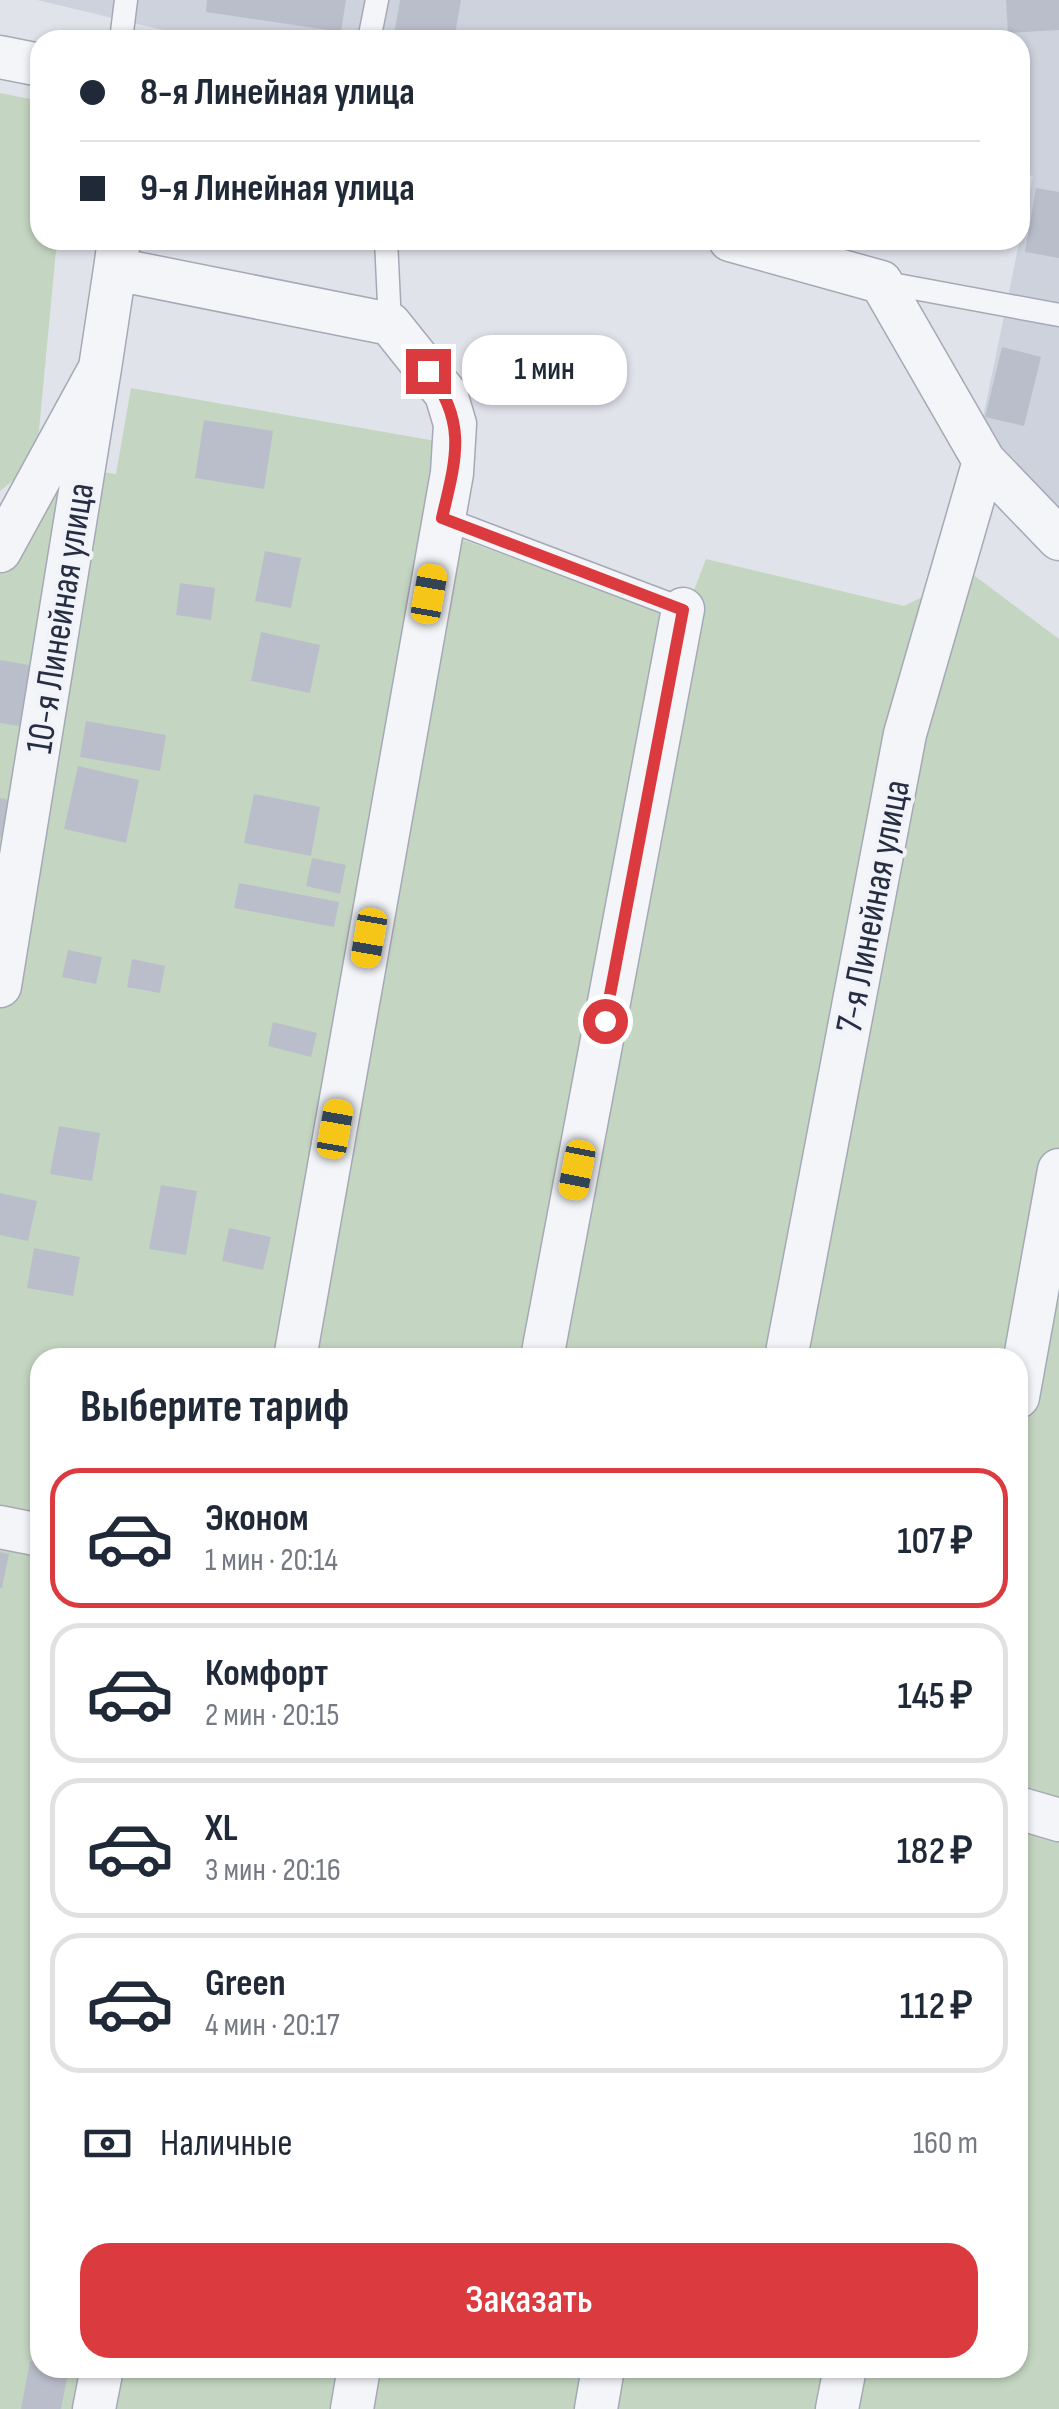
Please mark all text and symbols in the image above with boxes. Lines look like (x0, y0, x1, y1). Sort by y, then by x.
text: 8-я Линейная улица (140, 70, 415, 115)
text: 9-я Линейная улица (140, 166, 415, 211)
callout: 1 мин (463, 336, 628, 406)
route end (406, 349, 451, 394)
text: 1 мин (514, 350, 575, 389)
street label: 10-я Линейная улица (17, 480, 104, 757)
car (409, 562, 449, 626)
street label: 7-я Линейная улица (827, 776, 920, 1037)
car (349, 906, 389, 970)
route start (583, 999, 628, 1044)
car (315, 1097, 355, 1161)
car (557, 1138, 597, 1202)
text: Выберите тариф (80, 1380, 349, 1435)
icon: car (85, 1493, 175, 1583)
text: Эконом (205, 1496, 309, 1541)
text: 107 ₽ (897, 1519, 973, 1564)
text: 1 мин · 20:14 (205, 1541, 338, 1580)
icon: car (85, 1648, 175, 1738)
text: Комфорт (205, 1651, 328, 1696)
text: 145 ₽ (897, 1674, 973, 1719)
text: 2 мин · 20:15 (205, 1696, 339, 1735)
icon: car (85, 1803, 175, 1893)
text: XL (205, 1806, 238, 1851)
text: 182 ₽ (897, 1829, 973, 1874)
text: 3 мин · 20:16 (205, 1851, 341, 1890)
icon: car (85, 1958, 175, 2048)
text: Green (205, 1961, 286, 2006)
text: 112 ₽ (900, 1984, 973, 2029)
text: 4 мин · 20:17 (205, 2006, 339, 2045)
icon: cash (80, 2116, 135, 2171)
text: Наличные (160, 2121, 293, 2166)
text: 160 m (913, 2124, 978, 2163)
button: Заказать (80, 2243, 978, 2358)

